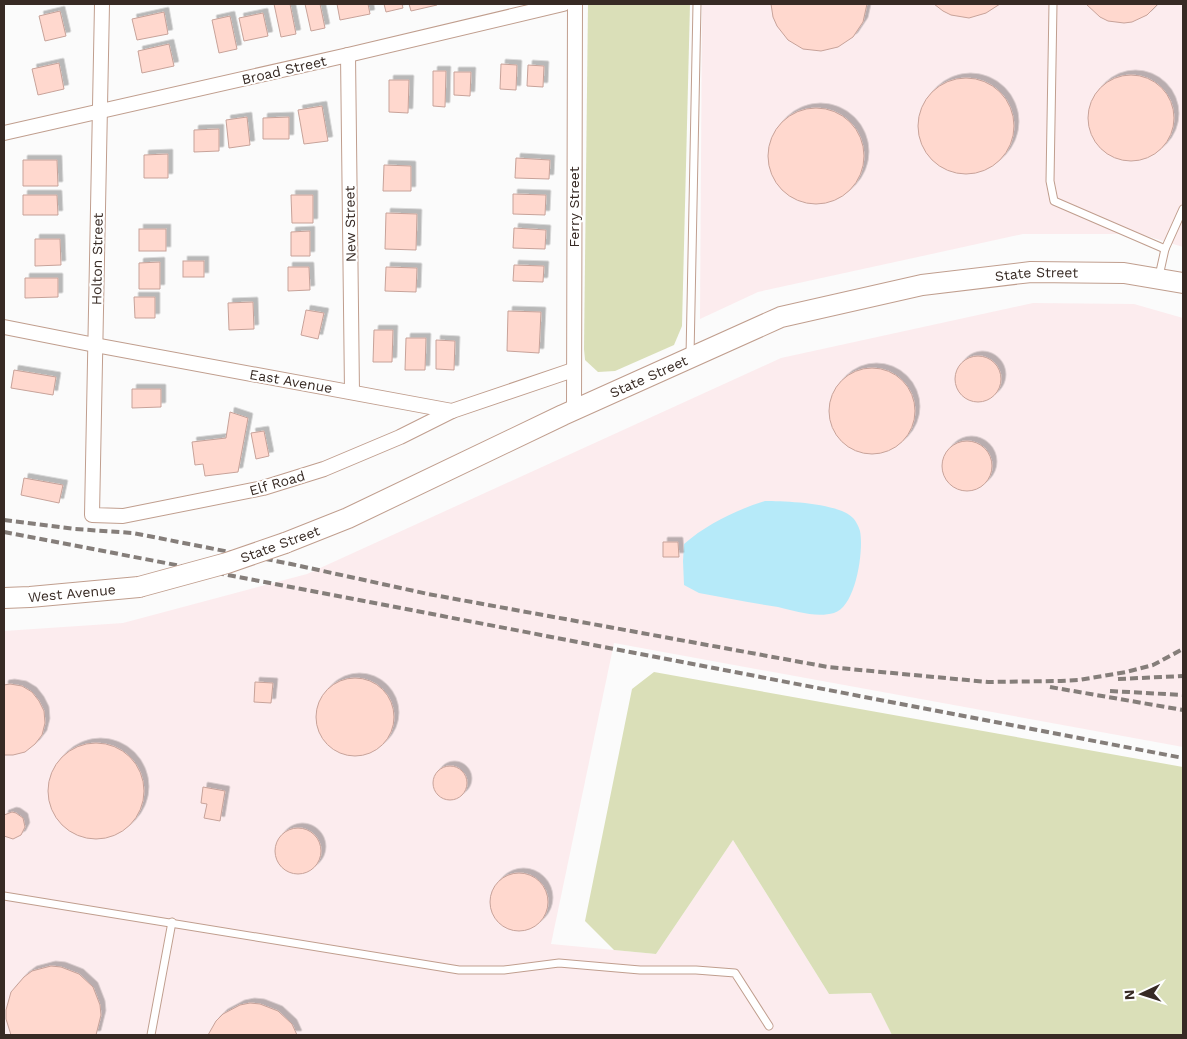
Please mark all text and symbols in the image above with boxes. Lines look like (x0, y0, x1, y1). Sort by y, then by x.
street label: Broad Street (240, 52, 328, 88)
street label: Ferry Street (566, 166, 582, 248)
street label: New Street (341, 186, 359, 262)
street label: Holton Street (88, 213, 106, 305)
street label: State Street (994, 264, 1078, 284)
street label: State Street (607, 352, 690, 401)
street label: East Avenue (248, 366, 334, 396)
street label: Elf Road (247, 467, 307, 499)
street label: State Street (238, 522, 322, 566)
street label: West Avenue (27, 581, 116, 605)
north arrow (1117, 969, 1167, 1019)
text: N (1121, 989, 1137, 1001)

